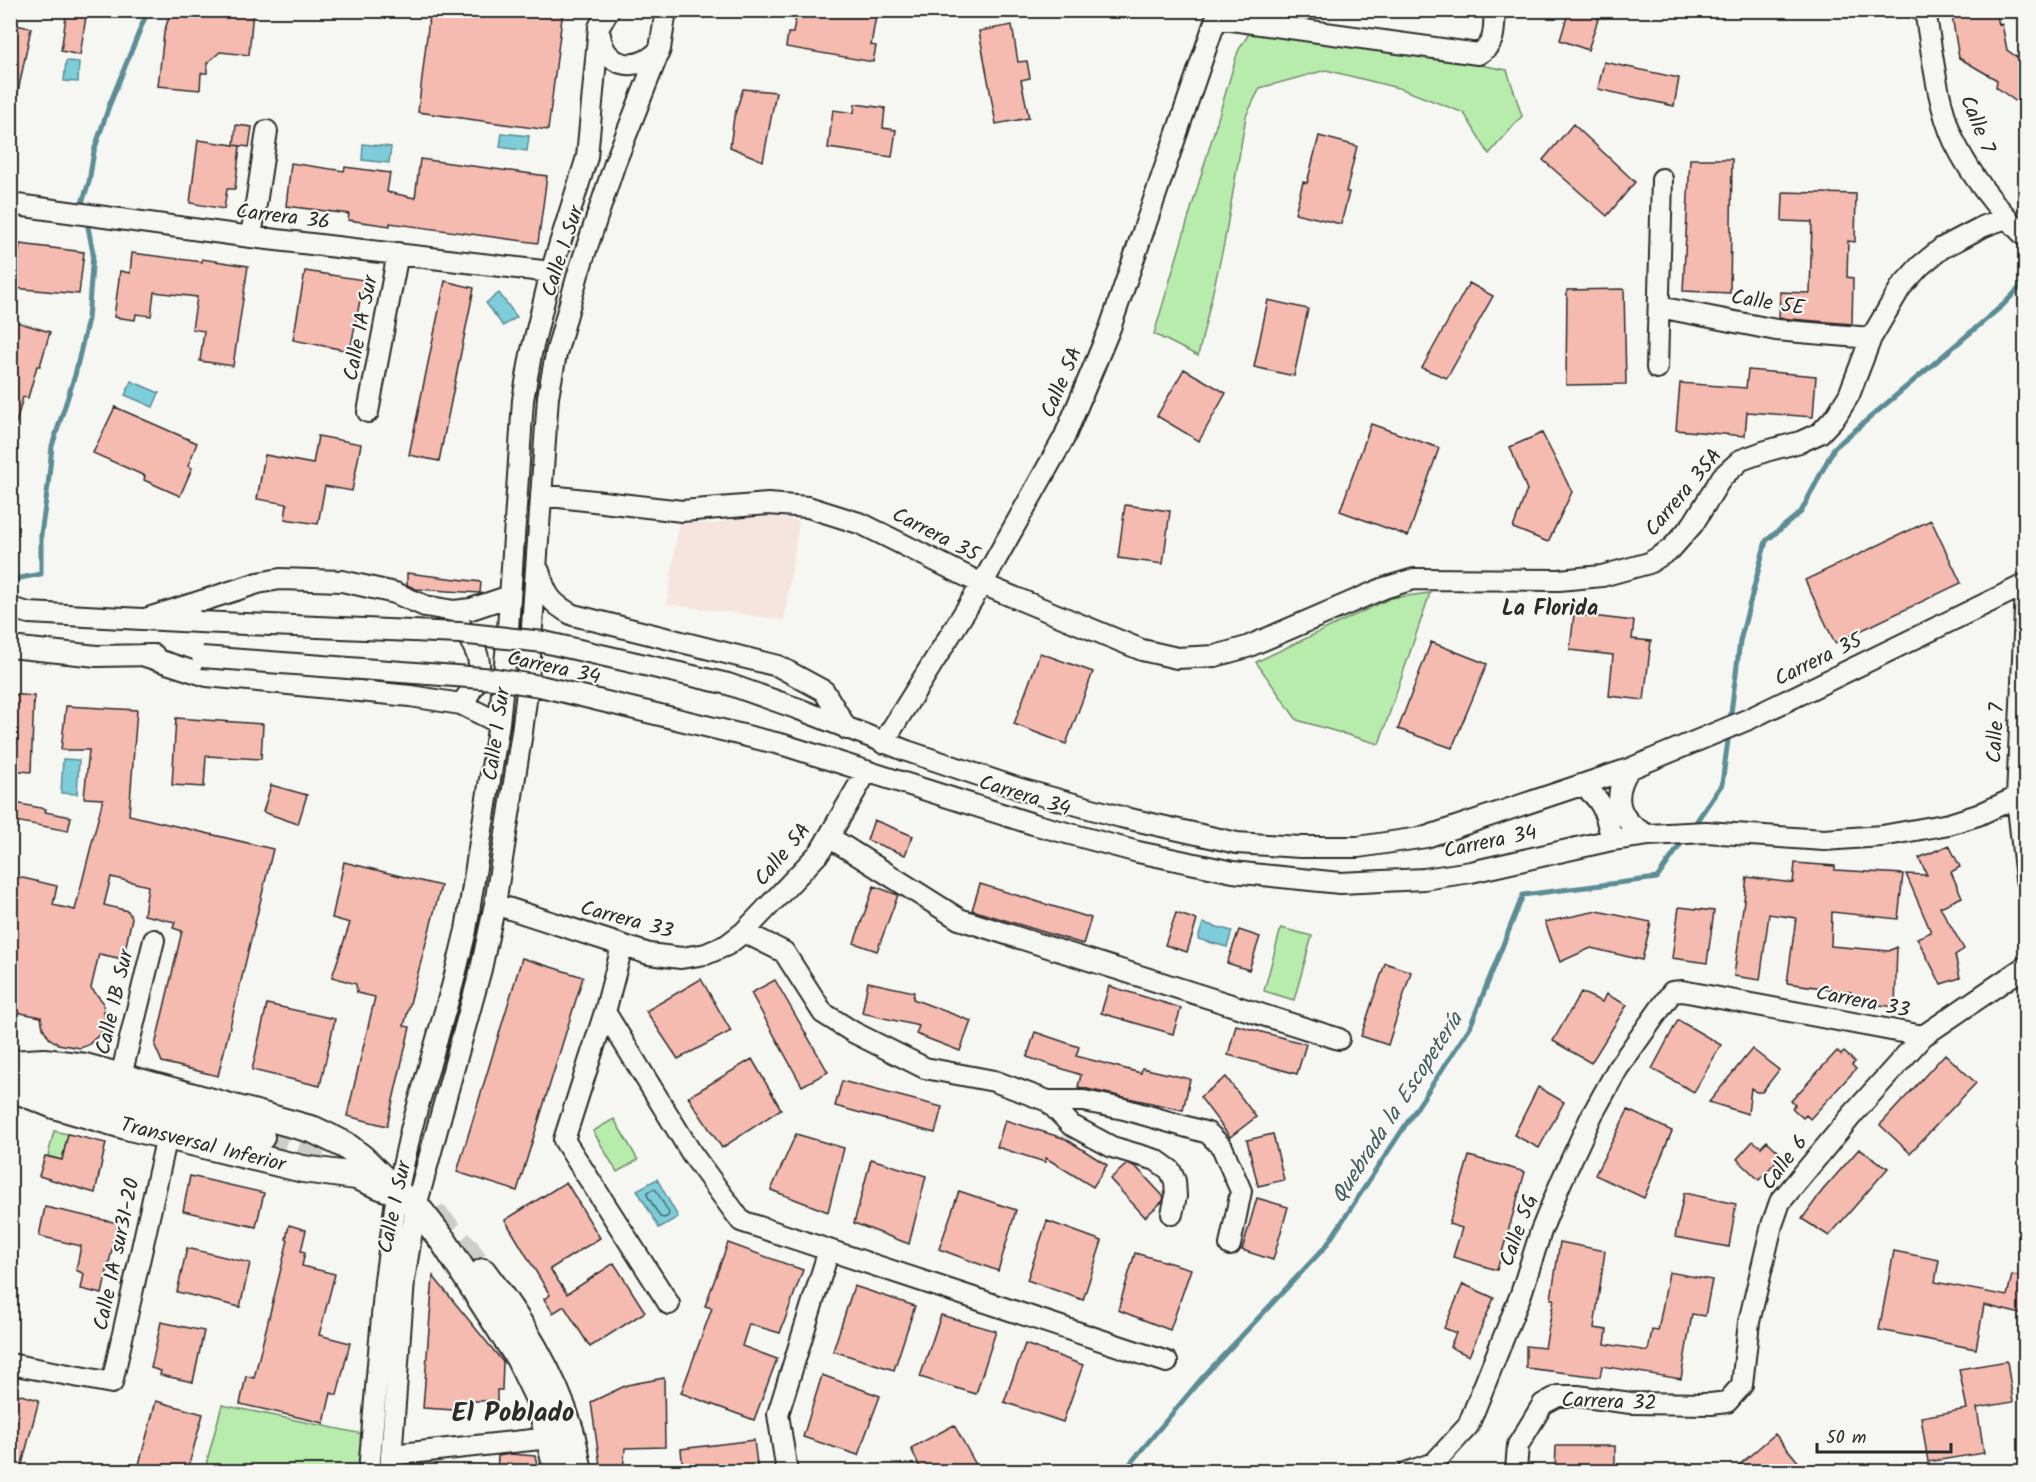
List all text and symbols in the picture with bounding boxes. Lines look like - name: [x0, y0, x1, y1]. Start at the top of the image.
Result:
- street label: Calle 7: [1950, 90, 2004, 160]
- street label: Carrera 36: [234, 195, 332, 240]
- street label: Calle 1 Sur: [533, 201, 594, 301]
- street label: Calle 1A Sur: [335, 272, 388, 384]
- street label: Calle 5E: [1729, 281, 1808, 326]
- street label: Calle 5A: [1033, 342, 1092, 423]
- street label: Carrera 35A: [1637, 441, 1731, 545]
- street label: Carrera 35: [886, 499, 986, 572]
- district label: La Florida: [1502, 592, 1598, 627]
- street label: Carrera 35: [1769, 624, 1870, 696]
- street label: Carrera 34: [504, 642, 603, 694]
- street label: Calle 1 Sur: [475, 684, 520, 783]
- street label: Calle 7: [1978, 701, 2015, 764]
- street label: Carrera 34: [975, 767, 1075, 826]
- street label: Calle 5A: [747, 816, 820, 894]
- street label: Carrera 34: [1441, 816, 1540, 868]
- street label: Carrera 33: [576, 892, 677, 949]
- street label: Calle 1B Sur: [87, 945, 144, 1058]
- street label: Carrera 33: [1813, 977, 1912, 1028]
- water label: Quebrada la Escopetería: [1323, 1004, 1474, 1211]
- street label: Transversal Inferior: [117, 1109, 290, 1182]
- street label: Calle 6: [1753, 1128, 1817, 1198]
- street label: Calle 1 Sur: [370, 1157, 422, 1257]
- street label: Calle 1A sur31-20: [85, 1175, 150, 1334]
- street label: Calle 5G: [1491, 1190, 1548, 1271]
- street label: Carrera 32: [1561, 1384, 1657, 1421]
- district label: El Poblado: [452, 1392, 574, 1435]
- scale bar: [1817, 1416, 1950, 1454]
- text: 50 m: [1826, 1424, 1866, 1453]

